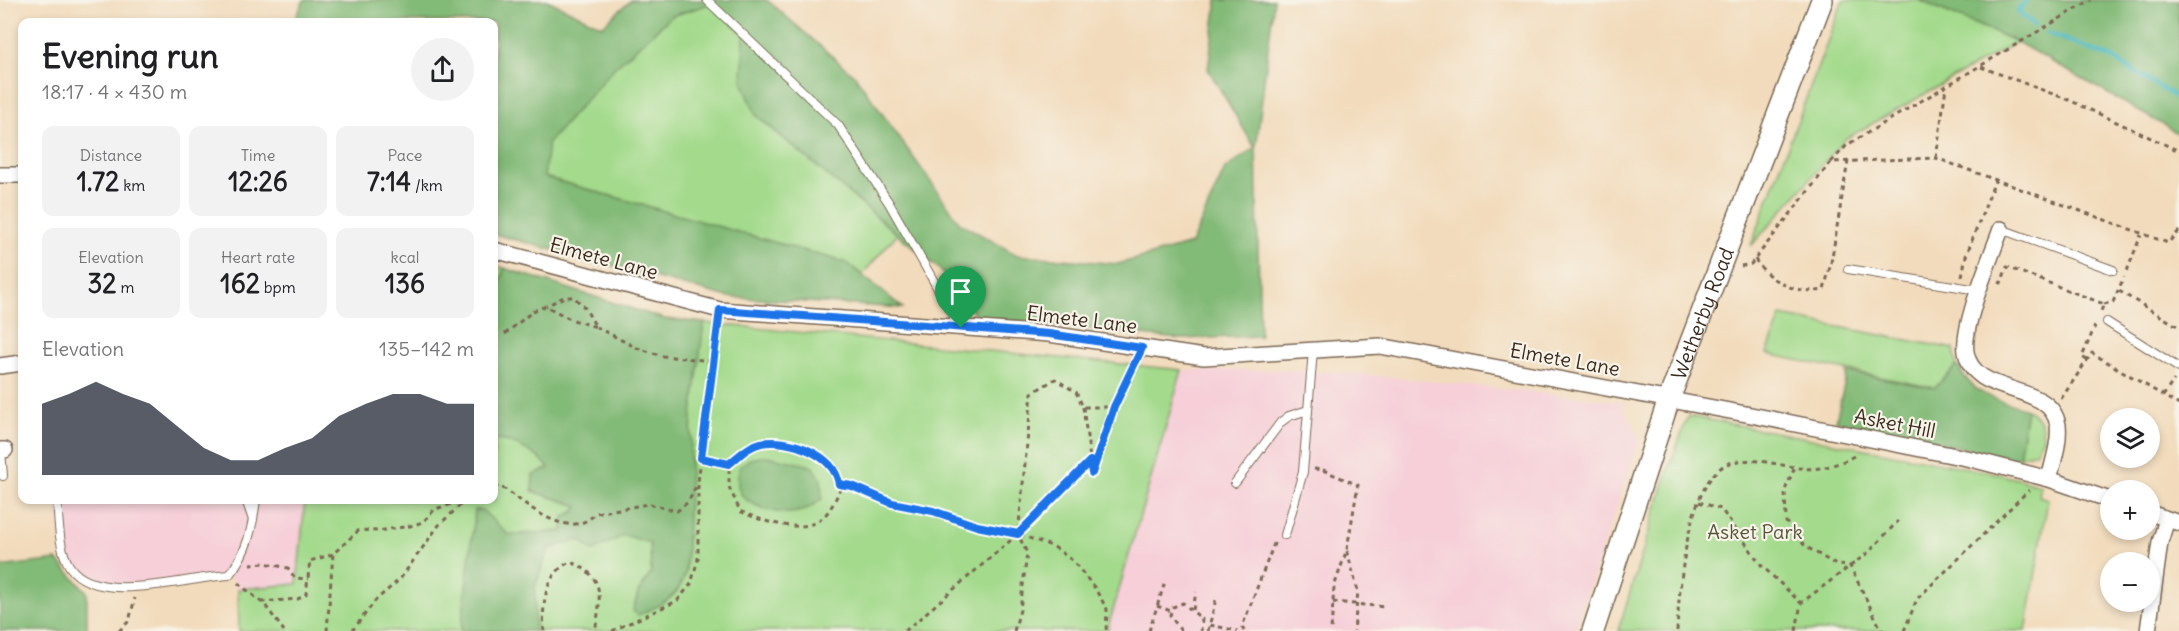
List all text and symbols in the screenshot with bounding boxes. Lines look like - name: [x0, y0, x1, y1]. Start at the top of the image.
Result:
- text: Evening run: [42, 35, 218, 77]
- button: share: [411, 38, 474, 101]
- text: 18:17 · 4 × 430 m: [42, 79, 187, 104]
- text: Distance: [80, 145, 142, 165]
- text: Time: [241, 145, 275, 165]
- text: Pace: [388, 145, 422, 165]
- text: 1.72: [77, 165, 119, 198]
- text: 12:26: [228, 165, 288, 198]
- text: 7:14: [367, 165, 411, 198]
- text: km: [119, 175, 145, 195]
- text: /km: [411, 175, 443, 195]
- street label: Elmete Lane: [547, 232, 661, 284]
- street label: Wetherby Road: [1665, 243, 1739, 383]
- text: Elevation: [78, 247, 144, 267]
- text: Heart rate: [221, 247, 295, 267]
- text: kcal: [391, 247, 419, 267]
- pin: [935, 266, 986, 328]
- text: 32: [88, 267, 117, 300]
- text: 162: [220, 267, 260, 300]
- text: 136: [385, 267, 425, 300]
- icon: arrive: [944, 275, 977, 308]
- text: m: [117, 277, 134, 297]
- text: bpm: [260, 277, 296, 297]
- street label: Elmete Lane: [1025, 300, 1139, 338]
- text: Elevation: [42, 336, 124, 361]
- text: 135–142 m: [379, 336, 474, 361]
- street label: Elmete Lane: [1508, 337, 1622, 381]
- street label: Asket Hill: [1852, 403, 1938, 443]
- map controls: [2100, 408, 2160, 612]
- button: layers: [2100, 408, 2160, 468]
- button: +: [2100, 480, 2160, 540]
- park label: Asket Park: [1707, 519, 1803, 544]
- button: −: [2100, 552, 2160, 612]

